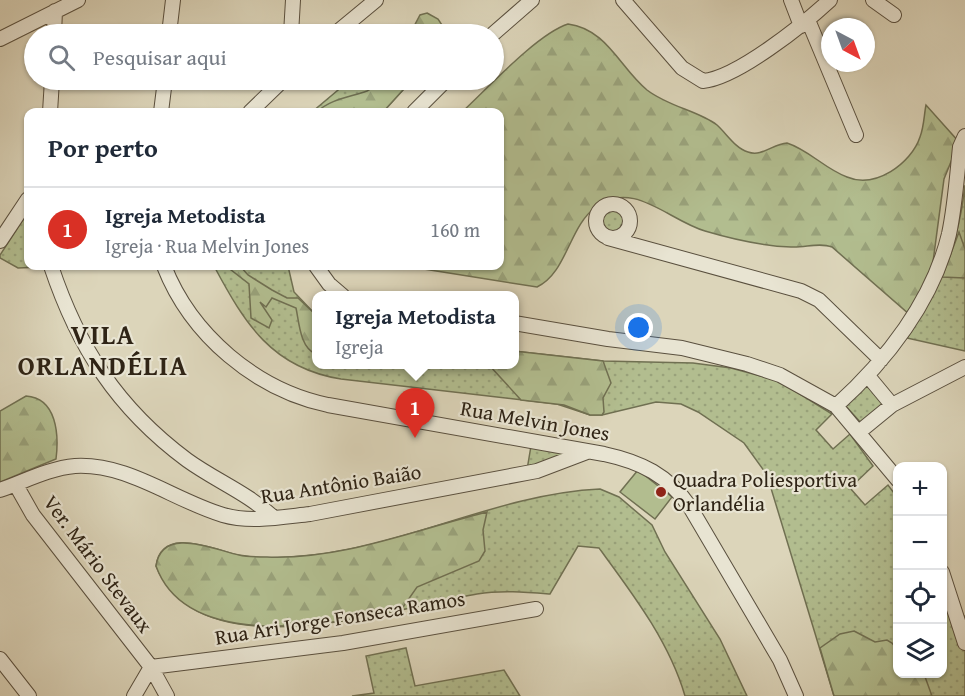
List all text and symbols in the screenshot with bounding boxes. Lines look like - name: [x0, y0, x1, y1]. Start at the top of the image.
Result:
- north arrow: [821, 18, 875, 72]
- search box: [24, 24, 504, 90]
- icon: search: [45, 41, 78, 74]
- text: Pesquisar aqui: [93, 41, 227, 73]
- text: Por perto: [48, 128, 158, 167]
- text: Igreja Metodista: [105, 199, 266, 231]
- text: 1: [62, 215, 73, 244]
- text: 160 m: [430, 215, 480, 244]
- text: Igreja · Rua Melvin Jones: [105, 231, 309, 260]
- popup: [312, 291, 519, 369]
- text: Igreja Metodista: [335, 300, 496, 332]
- your location: [624, 313, 653, 342]
- district label: VILA ORLANDÉLIA: [18, 314, 188, 385]
- text: Igreja: [335, 332, 384, 361]
- pin: 1: [396, 388, 434, 438]
- street label: Rua Melvin Jones: [458, 392, 612, 449]
- street label: Rua Antônio Baião: [258, 456, 423, 511]
- map controls: [893, 462, 947, 678]
- button: +: [893, 462, 947, 516]
- place label: Quadra Poliesportiva Orlandélia: [673, 464, 857, 519]
- marker: Quadra Poliesportiva Orlandélia: [654, 485, 668, 499]
- street label: Ver. Mário Stevaux: [36, 488, 161, 639]
- button: −: [893, 516, 947, 570]
- button: locate: [893, 570, 947, 624]
- street label: Rua Ari Jorge Fonseca Ramos: [213, 582, 467, 653]
- button: layers: [893, 624, 947, 678]

